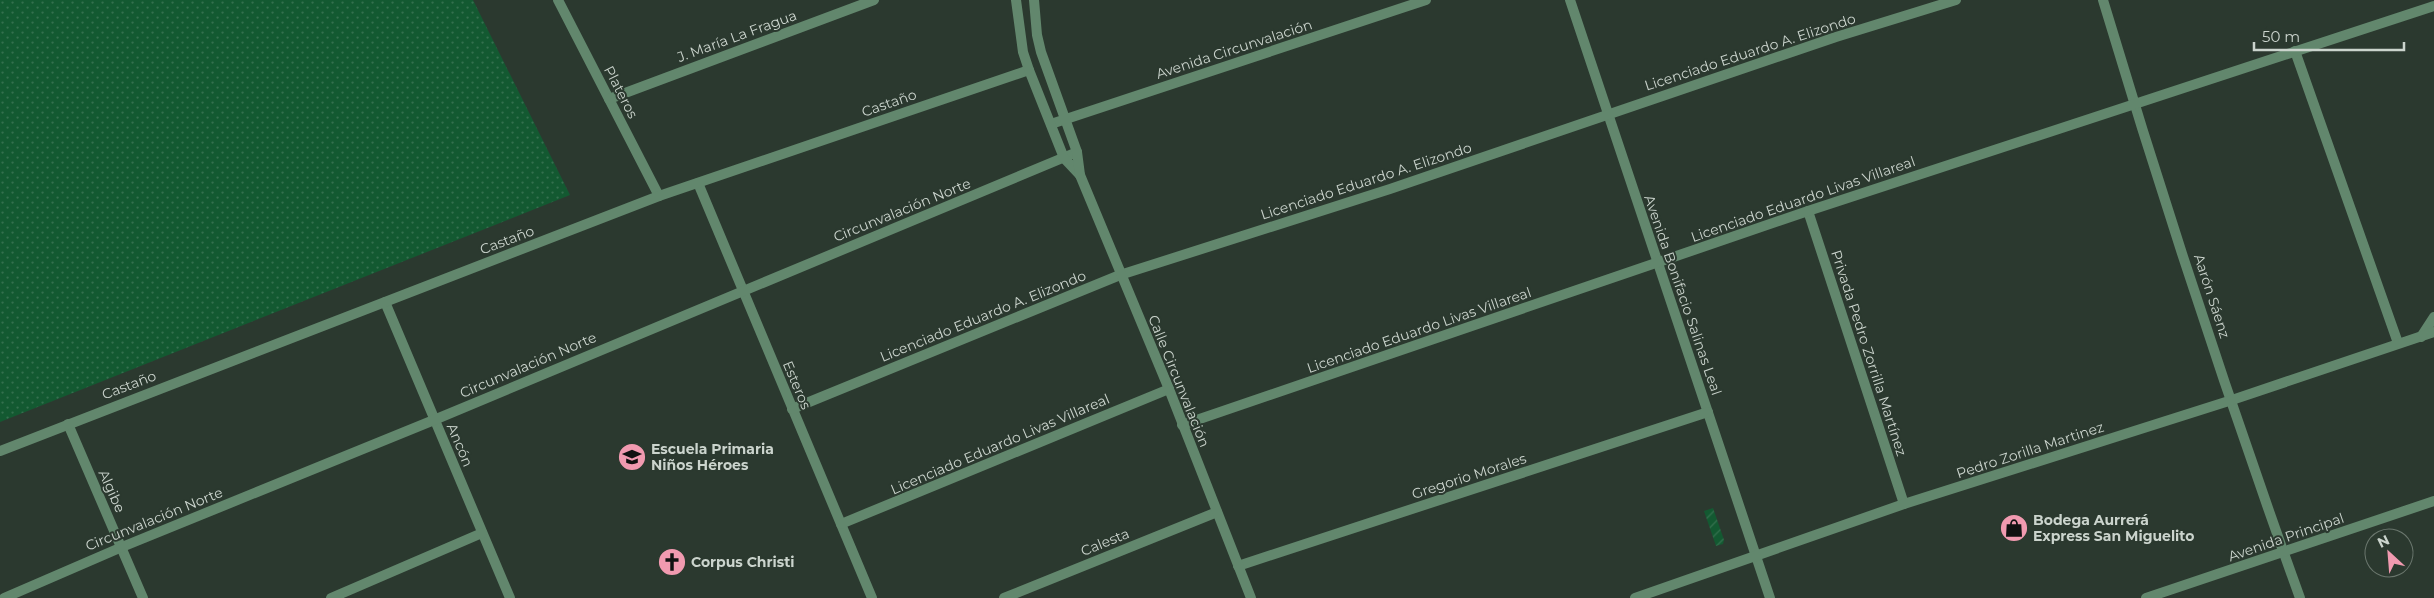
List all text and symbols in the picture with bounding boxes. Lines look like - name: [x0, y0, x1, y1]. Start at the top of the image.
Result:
- street label: J. María La Fragua: [674, 6, 799, 66]
- street label: Licenciado Eduardo A. Elizondo: [1642, 9, 1858, 95]
- street label: Avenida Circunvalación: [1154, 15, 1314, 83]
- scale bar: [2254, 20, 2404, 52]
- text: 50 m: [2262, 27, 2300, 46]
- street label: Plateros: [600, 63, 642, 122]
- street label: Castaño: [859, 85, 919, 121]
- street label: Licenciado Eduardo A. Elizondo: [1258, 138, 1474, 224]
- street label: Licenciado Eduardo Livas Villareal: [1688, 152, 1918, 246]
- street label: Circunvalación Norte: [831, 174, 973, 246]
- street label: Avenida Bonifacio Salinas Leal: [1640, 193, 1726, 397]
- street label: Castaño: [477, 221, 537, 259]
- street label: Privada Pedro Zorrilla Martínez: [1827, 248, 1911, 458]
- street label: Aarón Sáenz: [2190, 252, 2234, 340]
- street label: Licenciado Eduardo A. Elizondo: [877, 266, 1089, 366]
- street label: Licenciado Eduardo Livas Villareal: [1304, 283, 1534, 377]
- street label: Calle Circunvalación: [1144, 312, 1214, 450]
- street label: Circunvalación Norte: [457, 328, 599, 402]
- street label: Esteros: [779, 358, 815, 412]
- street label: Castaño: [99, 366, 159, 404]
- street label: Licenciado Eduardo Livas Villareal: [888, 390, 1112, 498]
- street label: Pedro Zorilla Martinez: [1954, 418, 2106, 482]
- street label: Ancón: [443, 421, 477, 469]
- place label: Escuela Primaria Niños Héroes: [651, 440, 774, 474]
- school or university icon: Escuela Primaria Niños Héroes: [617, 442, 647, 472]
- street label: Gregorio Morales: [1409, 449, 1529, 503]
- street label: Algibe: [95, 467, 129, 515]
- street label: Circunvalación Norte: [83, 483, 225, 555]
- street label: Avenida Principal: [2226, 509, 2346, 565]
- place label: Bodega Aurrerá Express San Miguelito: [2033, 511, 2194, 545]
- shop icon: Bodega Aurrerá Express San Miguelito: [1999, 513, 2029, 543]
- street label: Calesta: [1078, 524, 1132, 560]
- north arrow: [2364, 528, 2414, 578]
- text: N: [2374, 531, 2392, 552]
- church icon: Corpus Christi: [657, 547, 687, 577]
- place label: Corpus Christi: [691, 553, 794, 571]

